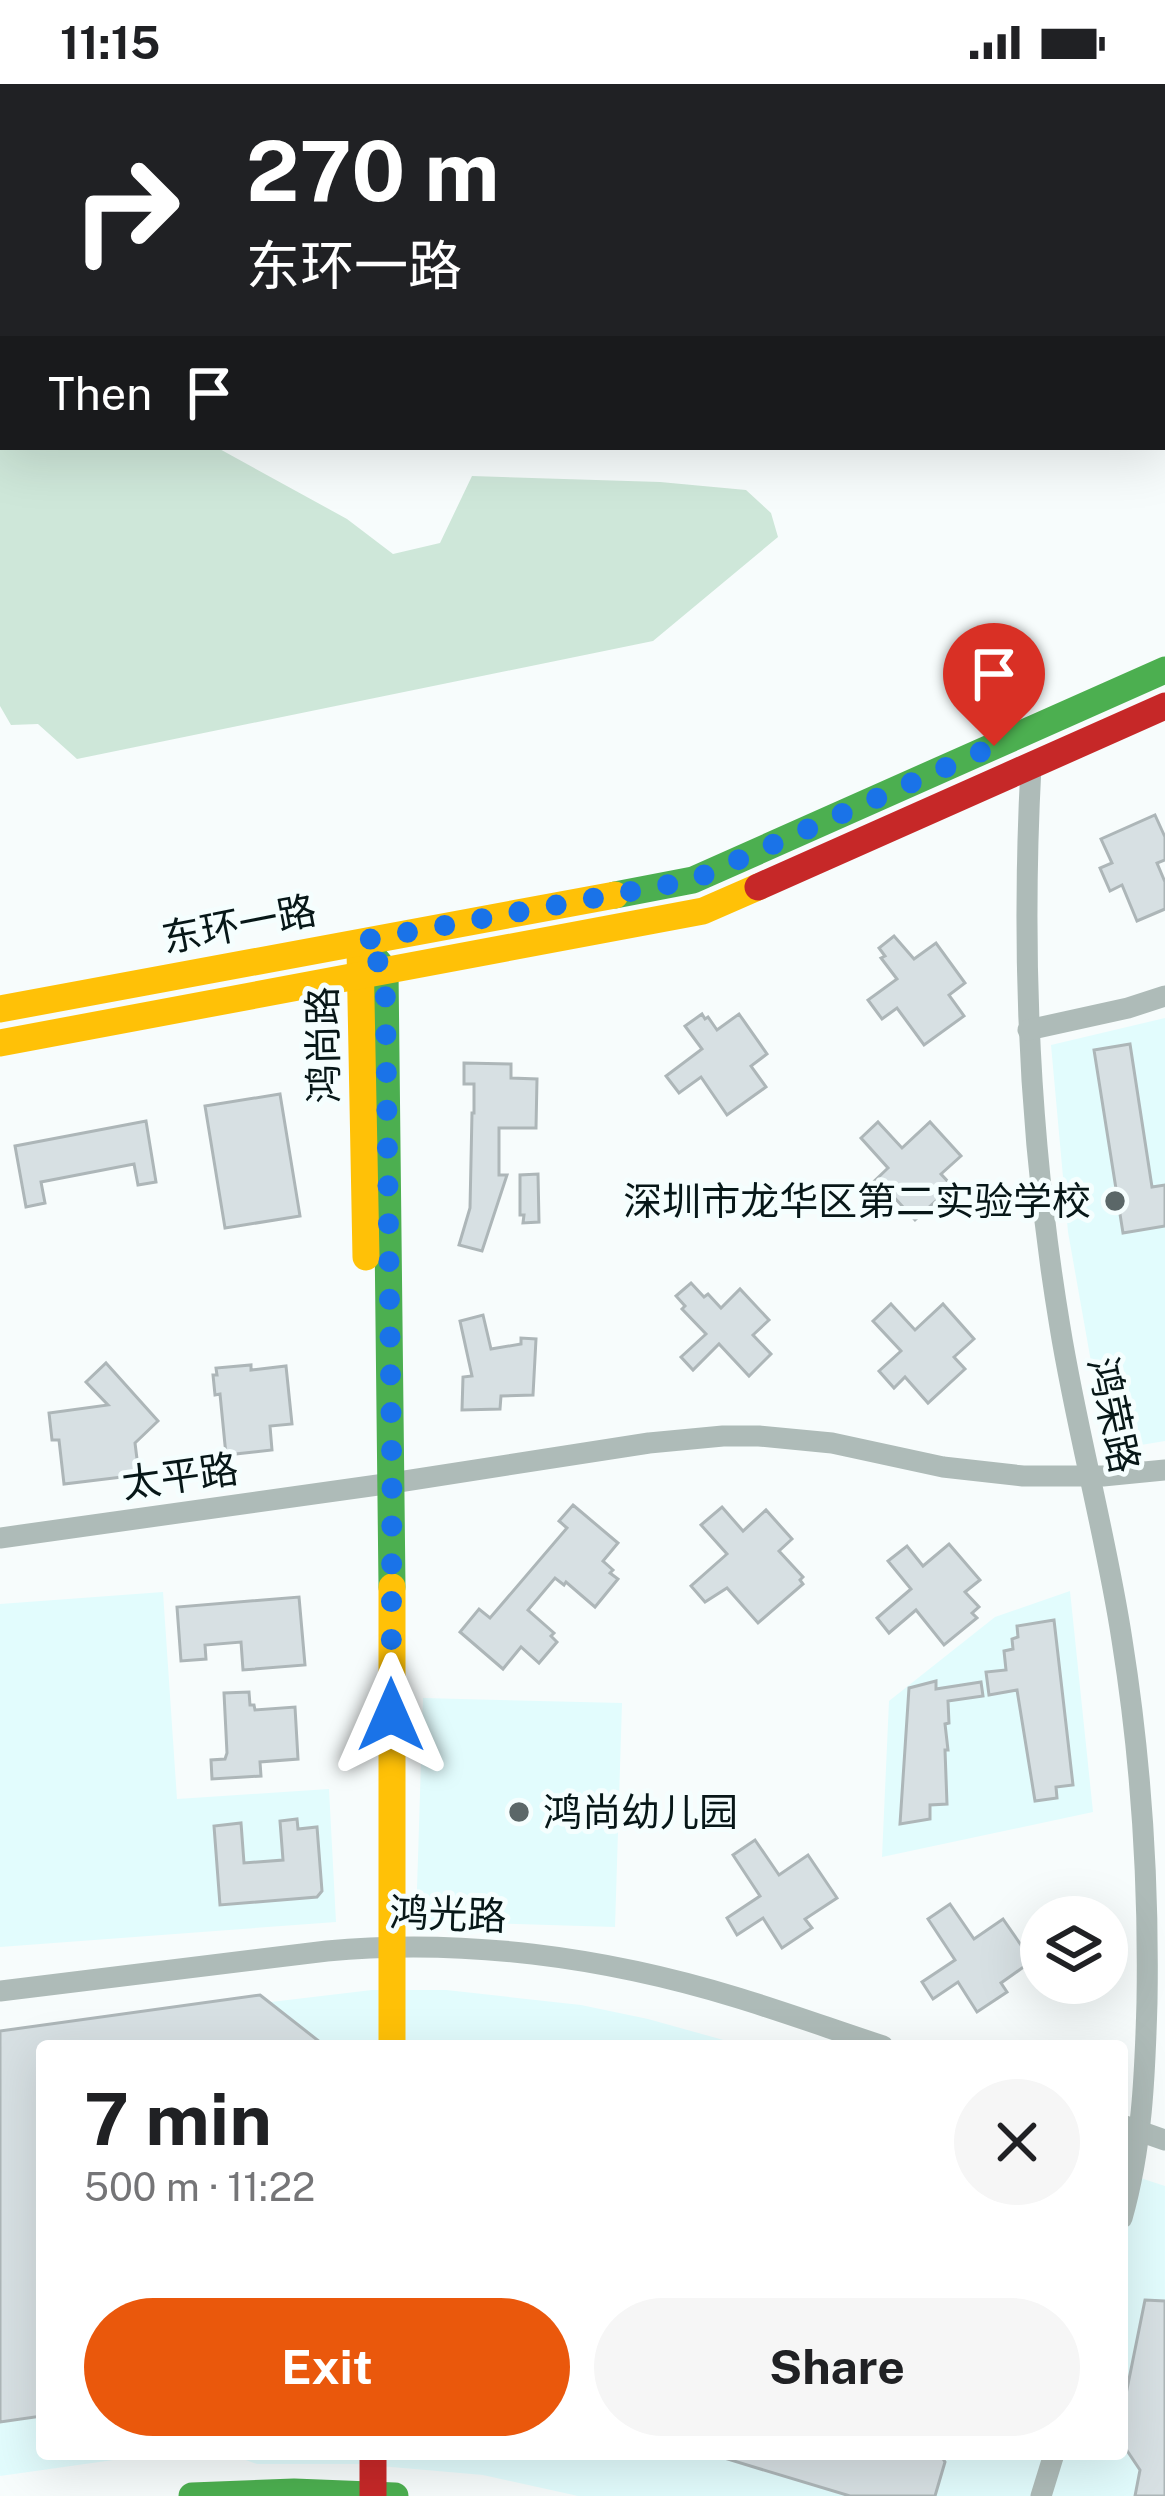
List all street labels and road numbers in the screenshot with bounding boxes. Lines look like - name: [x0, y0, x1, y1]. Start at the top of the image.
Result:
- street label: 东环一路: [158, 887, 320, 961]
- street label: 鸿尚路: [299, 986, 347, 1104]
- street label: 鸿荣路: [1079, 1353, 1149, 1477]
- street label: 太平路: [119, 1445, 241, 1507]
- street label: 鸿光路: [389, 1889, 507, 1939]

